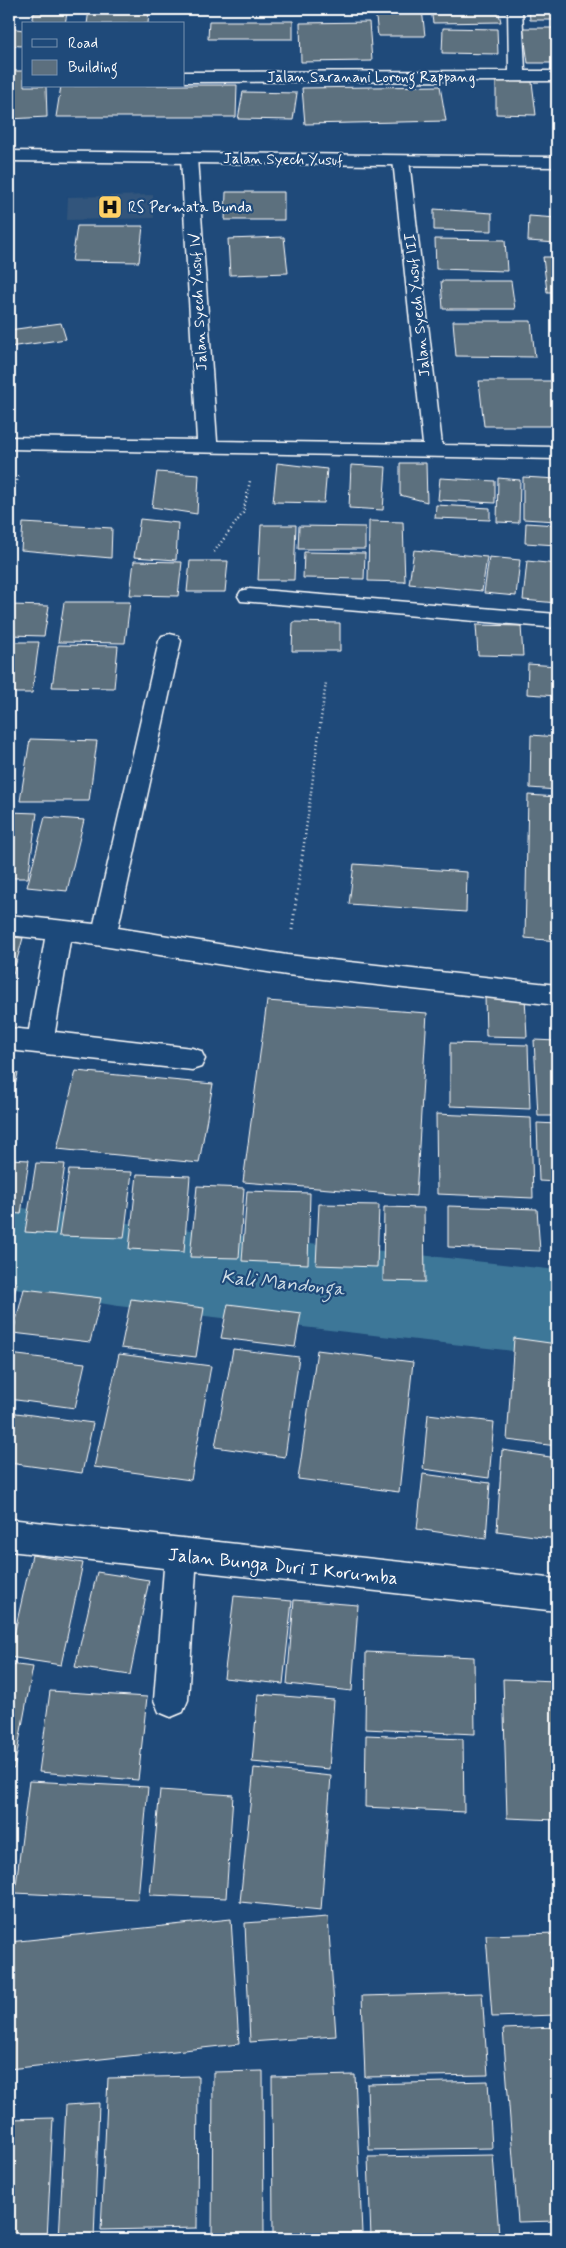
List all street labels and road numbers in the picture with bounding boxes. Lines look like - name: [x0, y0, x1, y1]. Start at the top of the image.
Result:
- street label: Jalan Saranani Lorong Rappang: [267, 68, 475, 89]
- street label: Jalan Syech Yusuf: [223, 149, 343, 171]
- street label: Jalan Syech Yusuf IV: [185, 232, 213, 371]
- street label: Jalan Syech Yusuf III: [400, 232, 436, 378]
- street label: Jalan Bunga Duri I Korumba: [167, 1543, 399, 1592]

